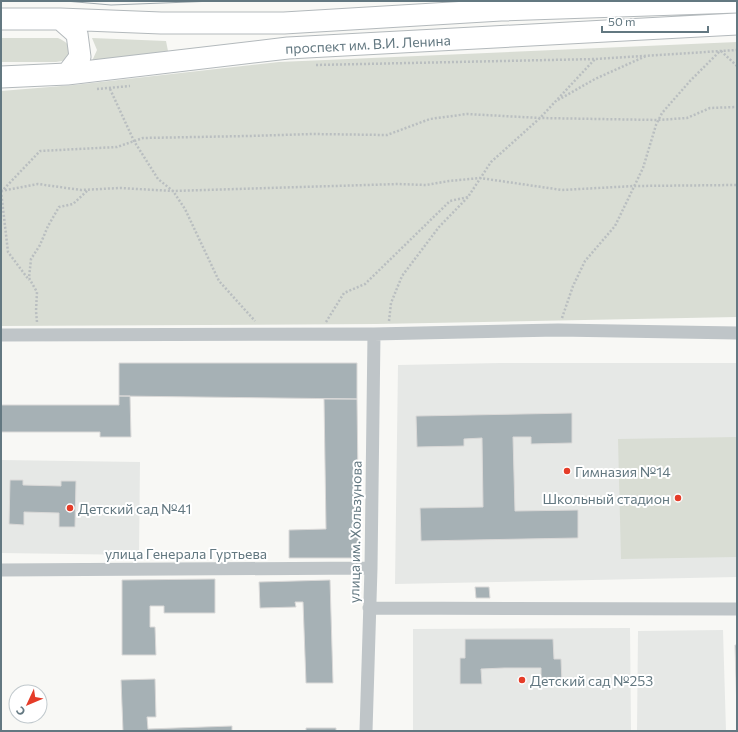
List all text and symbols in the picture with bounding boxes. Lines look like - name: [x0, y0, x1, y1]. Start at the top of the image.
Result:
- scale bar: [602, 8, 708, 34]
- text: 50 m: [608, 14, 636, 28]
- street label: проспект им. В.И. Ленина: [285, 31, 451, 57]
- street label: улица им. Хользунова: [345, 461, 365, 603]
- place label: Гимназия №14: [575, 463, 671, 480]
- marker: Гимназия №14: [562, 466, 572, 476]
- place label: Школьный стадион: [542, 490, 670, 507]
- marker: Школьный стадион: [673, 493, 683, 503]
- place label: Детский сад №41: [78, 500, 191, 517]
- marker: Детский сад №41: [65, 503, 75, 513]
- street label: улица Генерала Гуртьева: [105, 545, 267, 562]
- place label: Детский сад №253: [530, 672, 653, 689]
- marker: Детский сад №253: [517, 675, 527, 685]
- north arrow: [8, 684, 48, 724]
- text: С: [13, 704, 28, 719]

